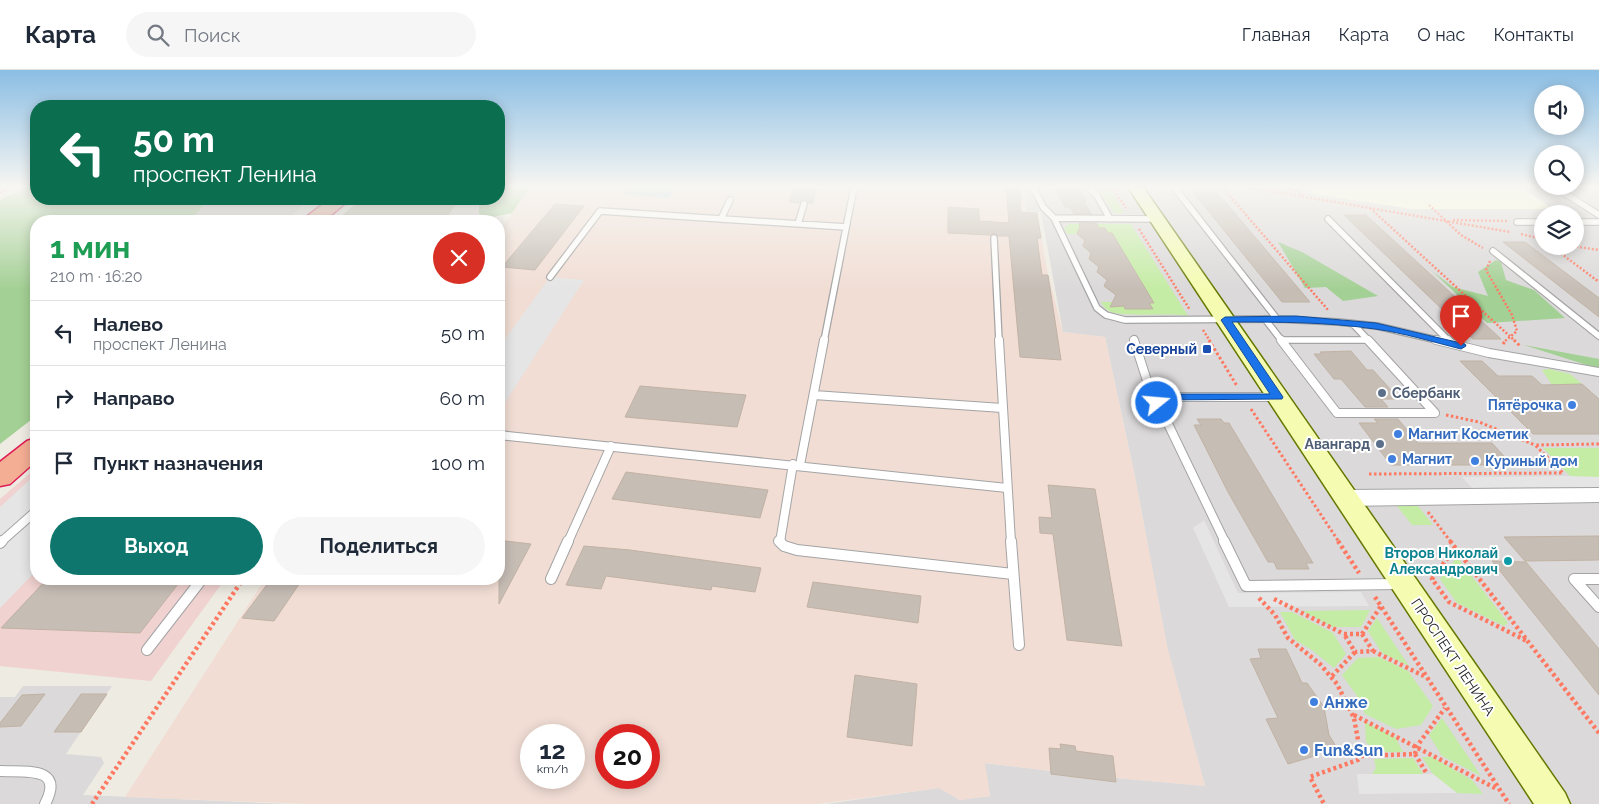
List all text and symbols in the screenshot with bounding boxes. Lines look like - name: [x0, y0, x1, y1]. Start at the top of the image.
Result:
- search box: [126, 12, 476, 57]
- text: Карта: [25, 20, 96, 49]
- icon: search: [144, 21, 172, 49]
- text: Поиск: [184, 24, 241, 46]
- text: Главная: [1242, 24, 1310, 45]
- text: Карта: [1338, 24, 1389, 45]
- text: О нас: [1417, 24, 1465, 45]
- text: Контакты: [1493, 24, 1574, 45]
- map controls: [1534, 85, 1584, 255]
- button: sound: [1534, 85, 1584, 135]
- text: 50 m: [133, 119, 215, 160]
- icon: left: [50, 120, 115, 185]
- button: search: [1534, 145, 1584, 195]
- text: проспект Ленина: [133, 161, 317, 187]
- button: layers: [1534, 205, 1584, 255]
- text: 1 мин: [50, 230, 130, 265]
- button: close: [433, 232, 485, 284]
- text: 210 m · 16:20: [50, 267, 143, 286]
- pin: [1440, 295, 1482, 346]
- icon: arrive: [1447, 302, 1475, 330]
- text: Налево: [93, 313, 163, 335]
- icon: left: [50, 319, 78, 347]
- text: 50 m: [441, 322, 485, 344]
- text: проспект Ленина: [93, 335, 227, 354]
- place label: Северный: [1126, 341, 1197, 357]
- marker: Северный: [1201, 343, 1213, 355]
- position arrow: [1130, 376, 1182, 428]
- icon: right: [50, 384, 78, 412]
- place label: Сбербанк: [1392, 385, 1461, 401]
- text: Направо: [93, 387, 174, 409]
- text: 60 m: [440, 387, 485, 409]
- marker: Сбербанк: [1376, 387, 1388, 399]
- place label: Пятёрочка: [1488, 397, 1562, 413]
- marker: Пятёрочка: [1566, 399, 1578, 411]
- place label: Магнит Косметик: [1408, 426, 1529, 442]
- marker: Магнит Косметик: [1392, 428, 1404, 440]
- place label: Авангард: [1304, 436, 1370, 452]
- marker: Авангард: [1374, 438, 1386, 450]
- icon: arrive: [50, 449, 78, 477]
- place label: Магнит: [1402, 451, 1452, 467]
- text: Пункт назначения: [93, 452, 263, 474]
- text: 100 m: [431, 452, 485, 474]
- marker: Магнит: [1386, 453, 1398, 465]
- place label: Куриный дом: [1485, 453, 1578, 469]
- marker: Куриный дом: [1469, 455, 1481, 467]
- button: Выход: [50, 517, 263, 575]
- button: Поделиться: [273, 517, 485, 575]
- place label: Второв Николай Александрович: [1384, 545, 1498, 577]
- marker: Второв Николай Александрович: [1502, 555, 1514, 567]
- street label: ПРОСПЕКТ ЛЕНИНА: [1408, 596, 1498, 719]
- place label: Анже: [1324, 693, 1368, 712]
- marker: Анже: [1308, 696, 1320, 708]
- speed limit sign: 20: [595, 724, 660, 789]
- text: 12: [539, 735, 566, 765]
- place label: Fun&Sun: [1314, 741, 1383, 760]
- marker: Fun&Sun: [1298, 744, 1310, 756]
- text: km/h: [537, 762, 568, 776]

